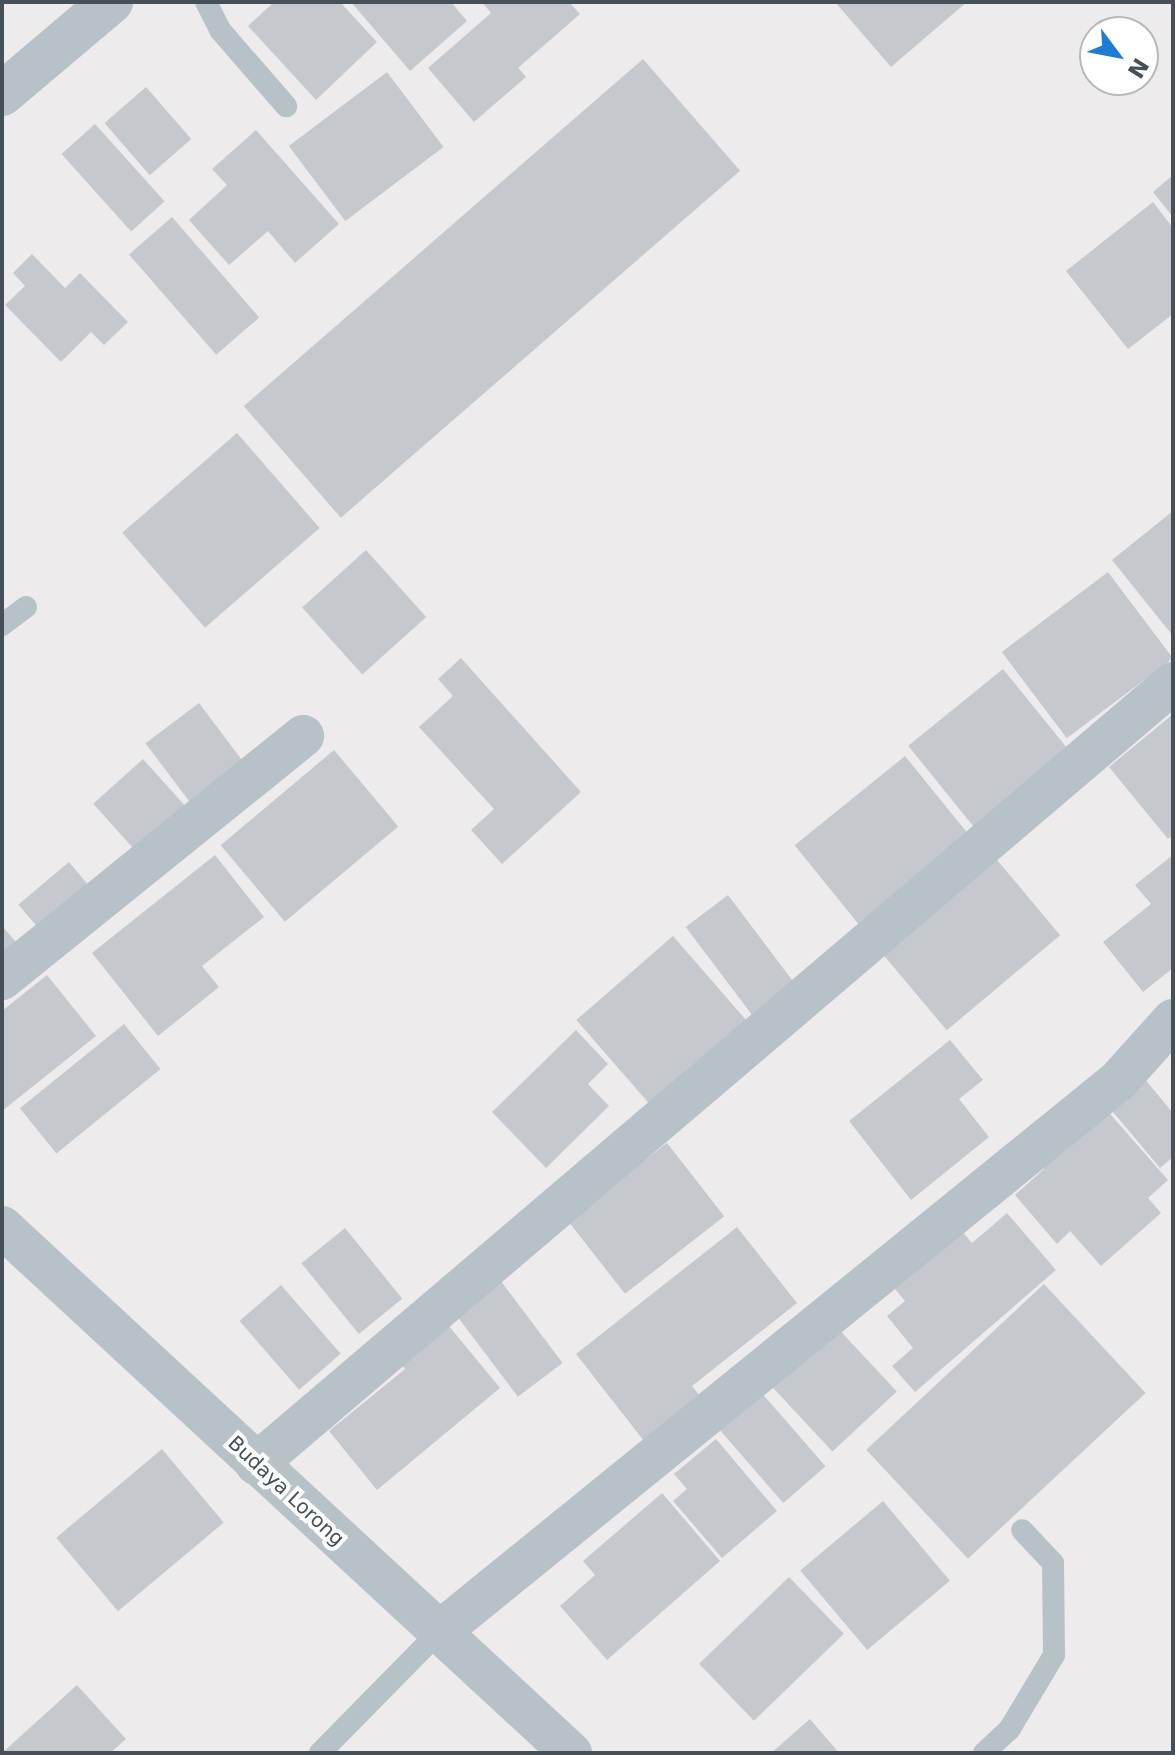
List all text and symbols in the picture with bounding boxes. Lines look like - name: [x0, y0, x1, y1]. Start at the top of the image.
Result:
- north arrow: [1079, 16, 1159, 96]
- text: N: [1123, 53, 1154, 82]
- street label: Budaya Lorong: [223, 1431, 349, 1551]

